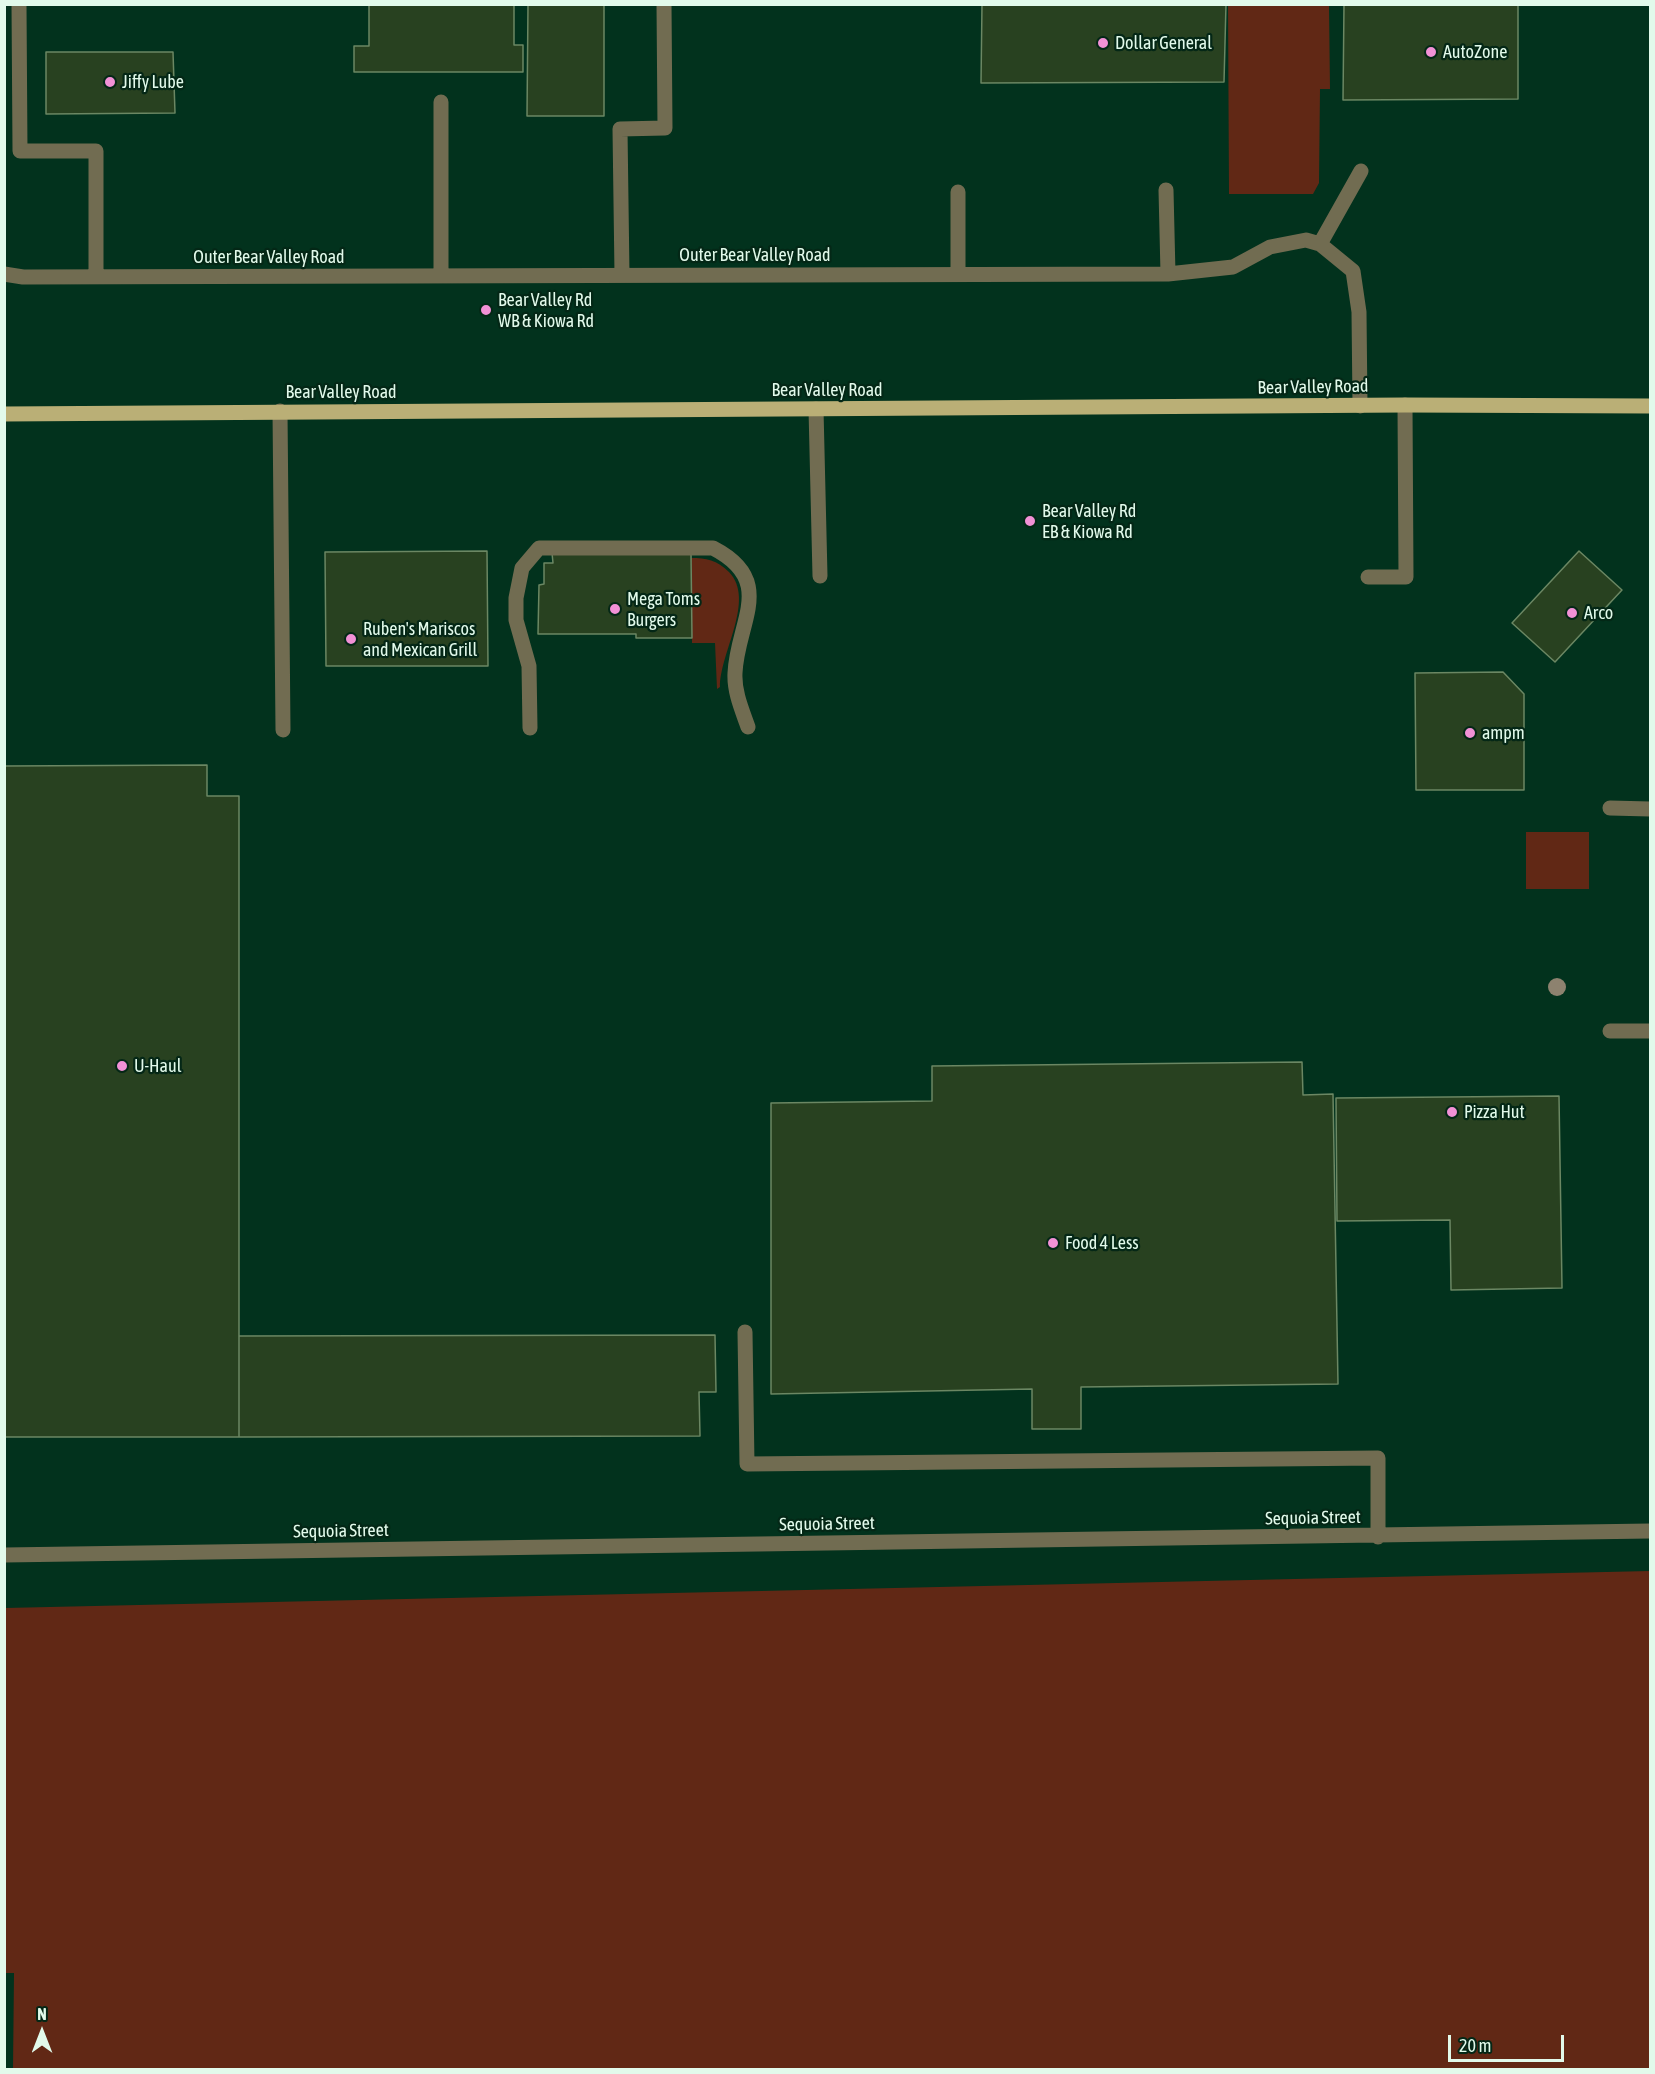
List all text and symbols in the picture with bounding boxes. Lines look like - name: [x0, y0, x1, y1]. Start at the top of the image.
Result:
- place label: Dollar General: [1115, 32, 1212, 54]
- marker: Dollar General: [1096, 36, 1110, 50]
- place label: AutoZone: [1443, 41, 1507, 63]
- marker: AutoZone: [1424, 45, 1438, 59]
- place label: Jiffy Lube: [122, 71, 184, 93]
- marker: Jiffy Lube: [103, 75, 117, 89]
- street label: Outer Bear Valley Road: [679, 244, 831, 266]
- street label: Outer Bear Valley Road: [193, 246, 345, 268]
- place label: Bear Valley Rd WB & Kiowa Rd: [498, 289, 594, 332]
- marker: Bear Valley Rd WB & Kiowa Rd: [479, 303, 493, 317]
- street label: Bear Valley Road: [1257, 375, 1369, 399]
- street label: Bear Valley Road: [771, 379, 883, 401]
- street label: Bear Valley Road: [285, 381, 397, 403]
- place label: Bear Valley Rd EB & Kiowa Rd: [1042, 500, 1136, 542]
- marker: Bear Valley Rd EB & Kiowa Rd: [1023, 514, 1037, 528]
- place label: Mega Toms Burgers: [627, 588, 700, 630]
- marker: Mega Toms Burgers: [608, 602, 622, 616]
- place label: Arco: [1584, 602, 1613, 624]
- marker: Arco: [1565, 606, 1579, 620]
- place label: Ruben's Mariscos and Mexican Grill: [363, 618, 477, 660]
- marker: Ruben's Mariscos and Mexican Grill: [344, 632, 358, 646]
- place label: ampm: [1482, 722, 1525, 744]
- marker: ampm: [1463, 726, 1477, 740]
- place label: U-Haul: [134, 1055, 181, 1077]
- marker: U-Haul: [115, 1059, 129, 1073]
- place label: Pizza Hut: [1464, 1101, 1525, 1123]
- marker: Pizza Hut: [1445, 1105, 1459, 1119]
- place label: Food 4 Less: [1065, 1232, 1139, 1254]
- marker: Food 4 Less: [1046, 1236, 1060, 1250]
- street label: Sequoia Street: [1265, 1506, 1361, 1530]
- street label: Sequoia Street: [779, 1512, 875, 1536]
- street label: Sequoia Street: [293, 1519, 389, 1543]
- north arrow: [12, 2002, 72, 2062]
- text: N: [37, 2005, 47, 2023]
- scale bar: [1451, 2023, 1566, 2061]
- text: 20 m: [1459, 2035, 1491, 2056]

